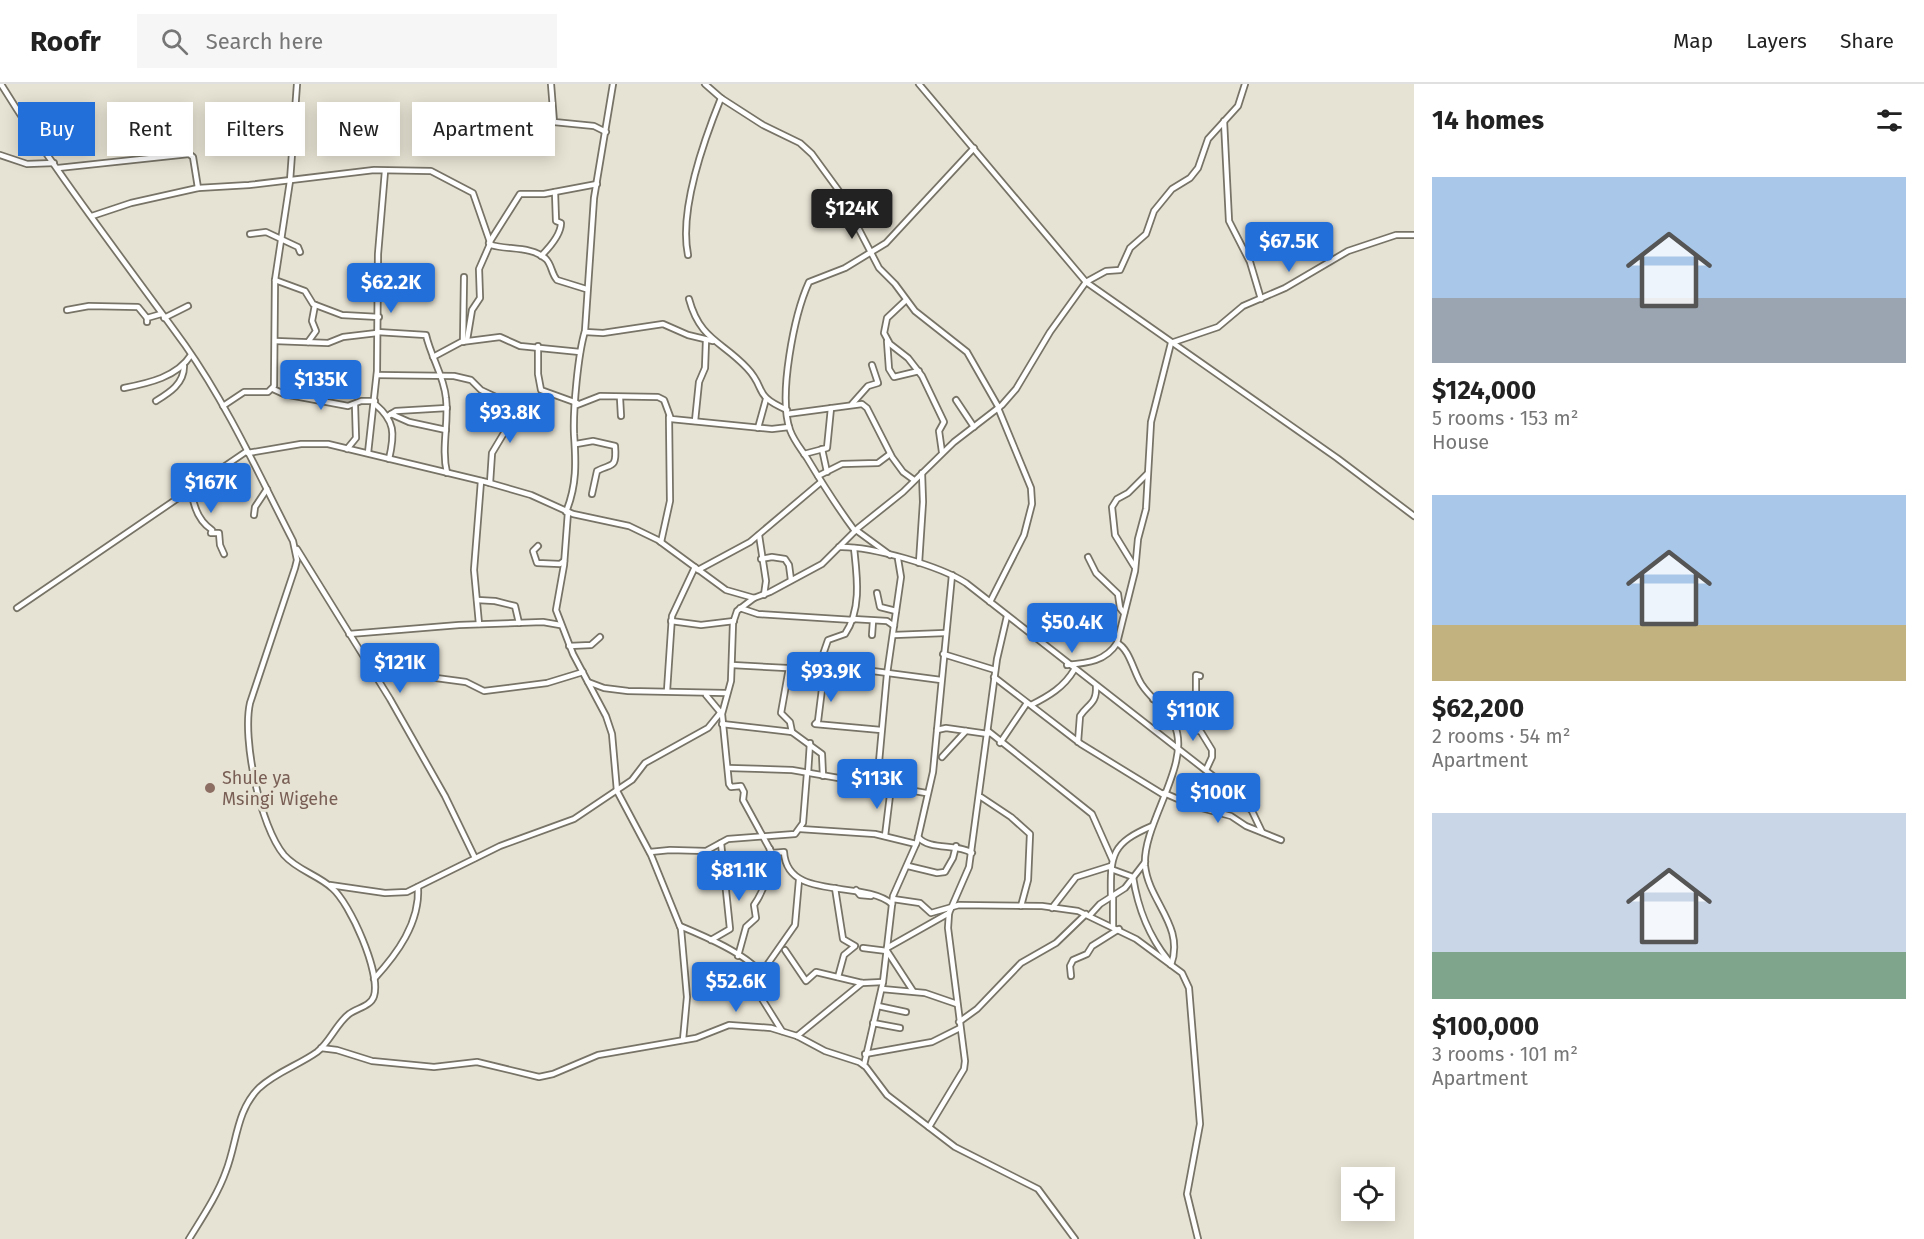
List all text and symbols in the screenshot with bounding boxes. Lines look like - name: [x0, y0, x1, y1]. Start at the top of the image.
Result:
- search box: [137, 14, 557, 68]
- text: Roofr: [30, 25, 101, 58]
- icon: search: [158, 25, 191, 58]
- text: Search here: [206, 28, 323, 55]
- text: Map: [1673, 28, 1713, 54]
- text: Layers: [1746, 28, 1807, 54]
- text: Share: [1840, 28, 1894, 54]
- chip: Buy: [18, 102, 95, 156]
- chip: Rent: [107, 102, 193, 156]
- chip: Filters: [205, 102, 305, 156]
- chip: New: [317, 102, 400, 156]
- chip: Apartment: [412, 102, 555, 156]
- icon: filters: [1873, 104, 1906, 137]
- text: 14 homes: [1432, 105, 1544, 136]
- pin: $124K: [810, 189, 894, 240]
- text: $124K: [825, 196, 879, 220]
- icon: home: [1615, 216, 1723, 324]
- pin: $67.5K: [1240, 222, 1338, 273]
- text: $67.5K: [1259, 229, 1319, 253]
- pin: $62.2K: [342, 263, 440, 314]
- text: $62.2K: [361, 270, 421, 294]
- pin: $135K: [279, 360, 363, 411]
- text: $135K: [294, 367, 348, 391]
- text: $124,000: [1432, 375, 1536, 406]
- pin: $93.8K: [461, 393, 559, 444]
- text: $93.8K: [480, 400, 540, 424]
- text: 5 rooms · 153 m²: [1432, 406, 1579, 430]
- text: House: [1432, 430, 1489, 454]
- pin: $167K: [169, 463, 253, 514]
- text: $167K: [185, 470, 237, 494]
- icon: home: [1615, 534, 1723, 642]
- pin: $50.4K: [1023, 603, 1121, 654]
- text: $50.4K: [1041, 610, 1103, 634]
- pin: $121K: [358, 643, 442, 694]
- text: $121K: [374, 650, 426, 674]
- pin: $93.9K: [782, 652, 880, 703]
- text: $93.9K: [801, 659, 861, 683]
- pin: $110K: [1151, 691, 1235, 742]
- text: $62,200: [1432, 693, 1524, 724]
- text: $110K: [1167, 698, 1219, 722]
- text: 2 rooms · 54 m²: [1432, 724, 1571, 748]
- text: Apartment: [1432, 748, 1528, 772]
- pin: $113K: [835, 759, 919, 810]
- text: $113K: [851, 766, 903, 790]
- place label: Shule ya Msingi Wigehe: [222, 767, 338, 810]
- pin: $100K: [1176, 773, 1260, 824]
- text: $100K: [1190, 780, 1246, 804]
- marker: Shule ya Msingi Wigehe: [203, 781, 217, 795]
- pin: $81.1K: [690, 851, 788, 902]
- icon: home: [1615, 852, 1723, 960]
- text: $81.1K: [711, 858, 767, 882]
- pin: $52.6K: [687, 962, 785, 1013]
- text: $52.6K: [706, 969, 766, 993]
- text: $100,000: [1432, 1011, 1539, 1042]
- text: 3 rooms · 101 m²: [1432, 1042, 1578, 1066]
- text: Apartment: [1432, 1066, 1528, 1090]
- map controls: [1341, 1167, 1395, 1221]
- button: locate: [1341, 1167, 1395, 1221]

